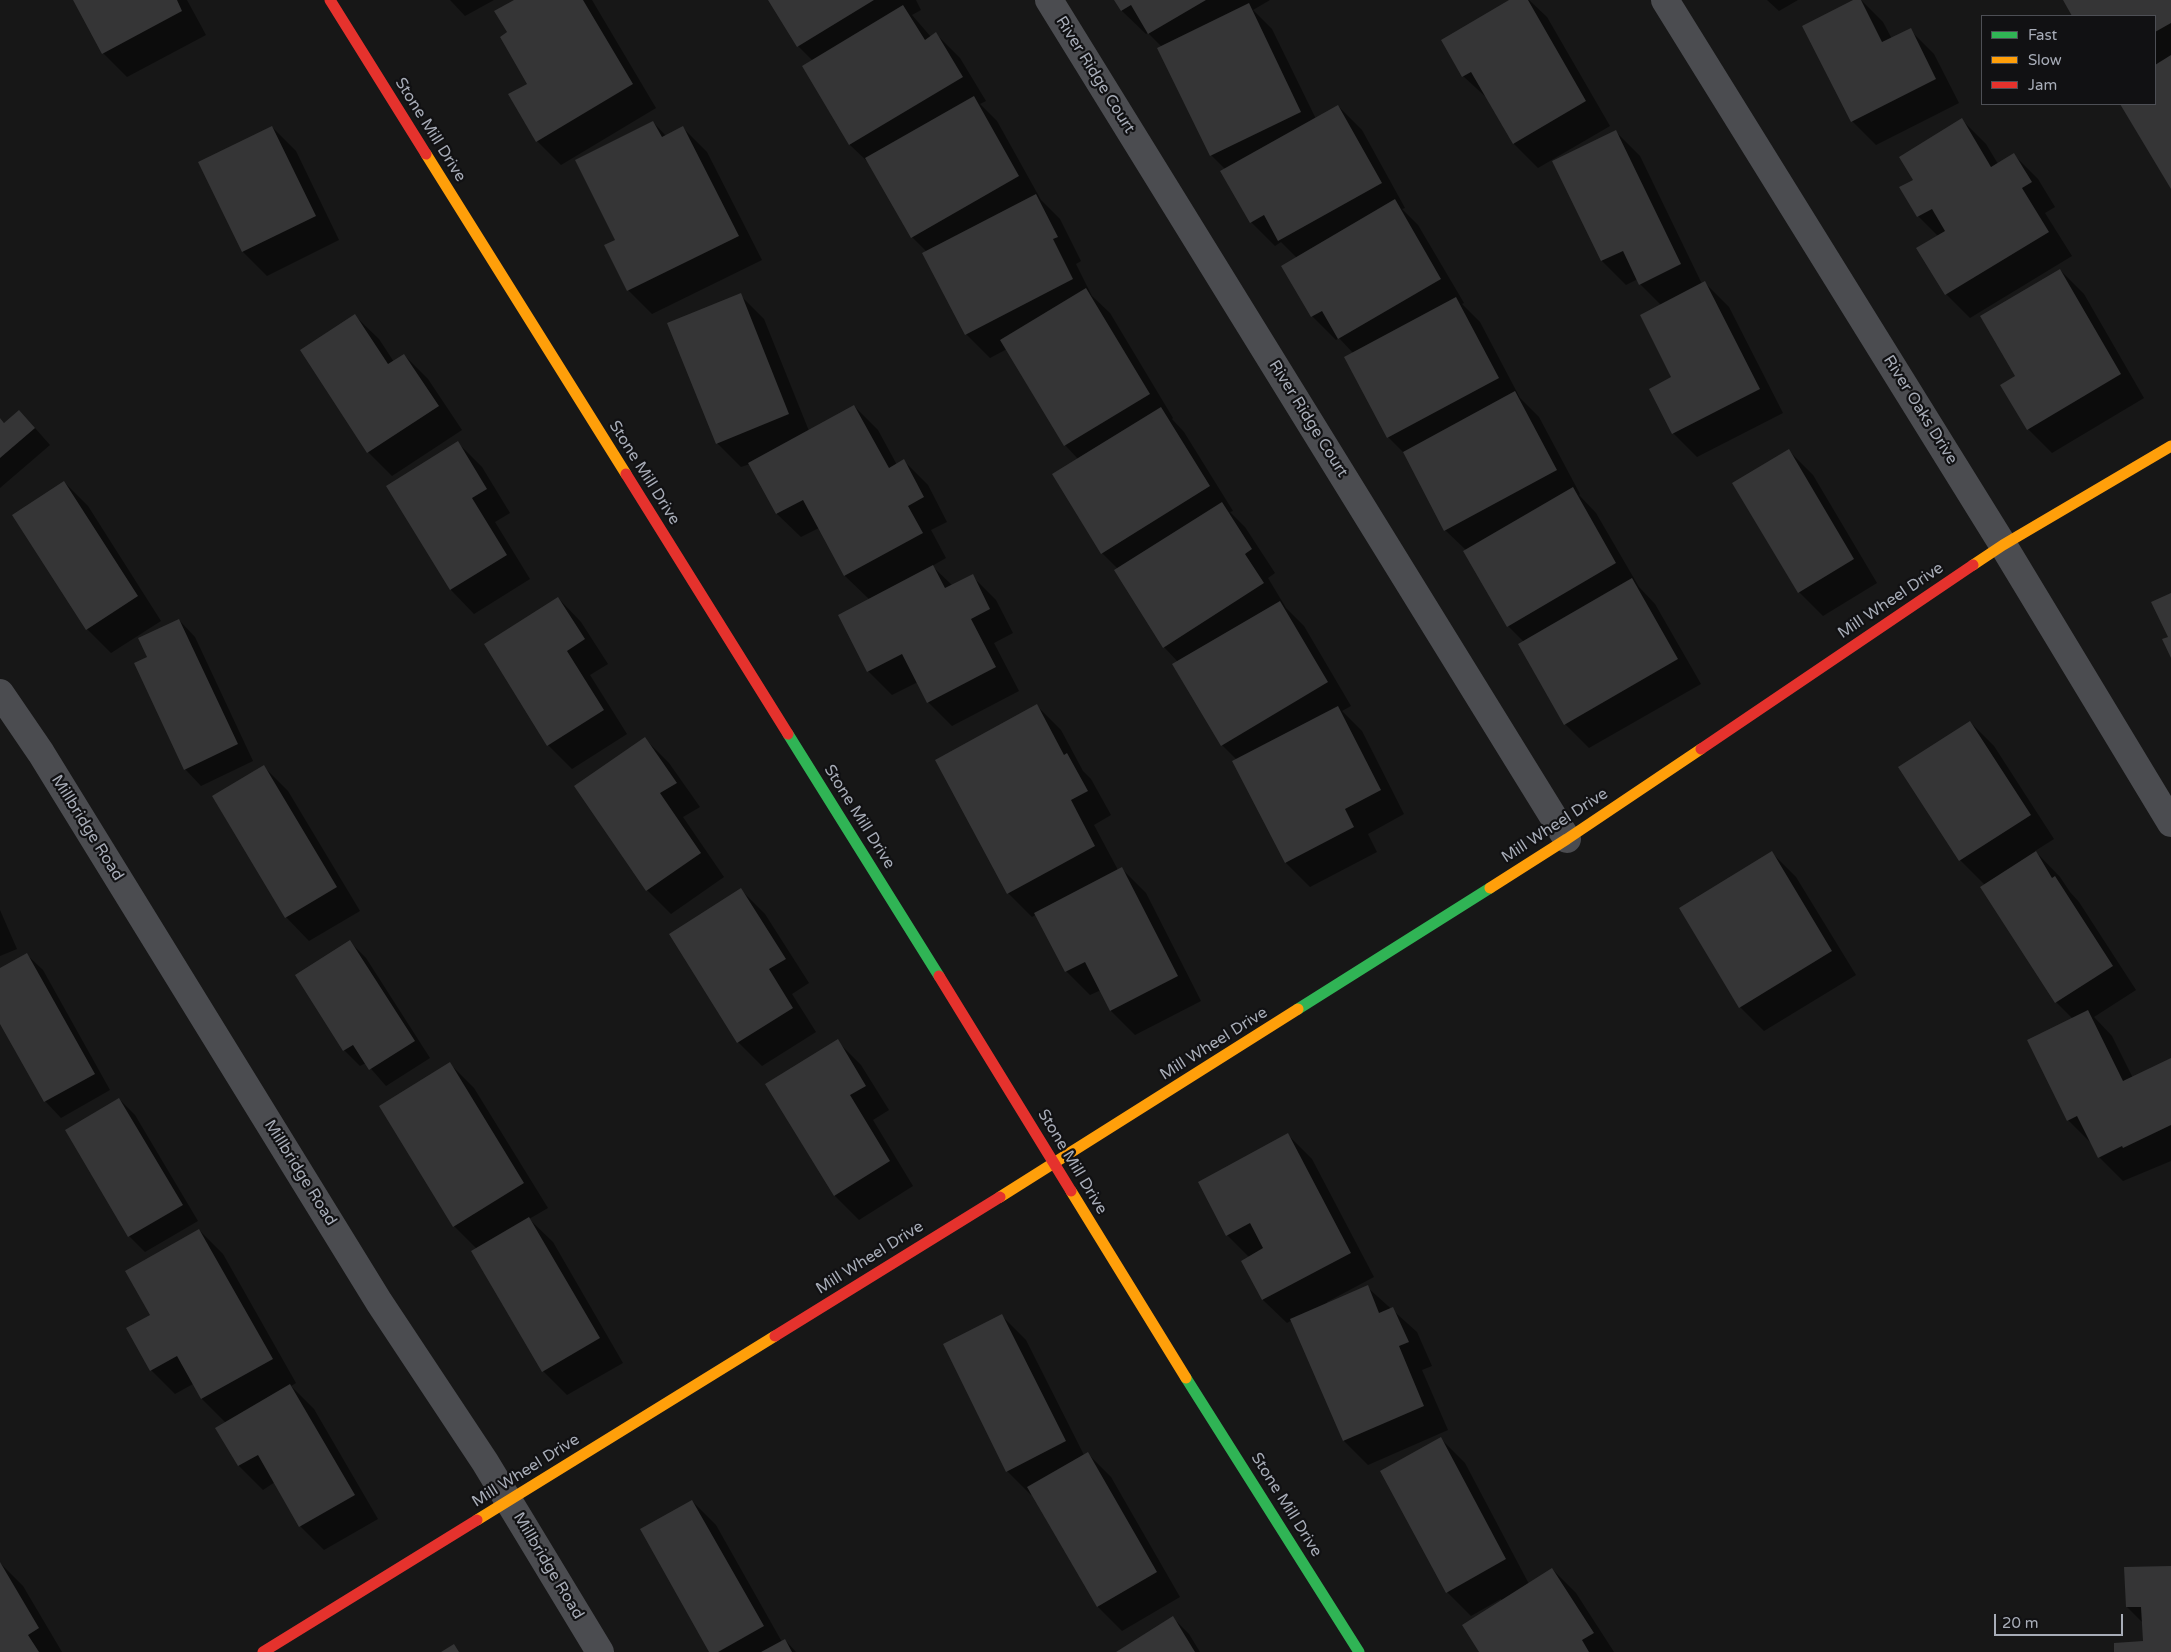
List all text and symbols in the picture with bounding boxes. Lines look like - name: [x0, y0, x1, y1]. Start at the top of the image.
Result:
- street label: River Ridge Court: [1051, 13, 1139, 137]
- legend: [1981, 15, 2156, 105]
- text: Fast: [2028, 26, 2057, 44]
- text: Slow: [2028, 51, 2062, 69]
- street label: Stone Mill Drive: [390, 74, 470, 186]
- text: Jam: [2028, 76, 2057, 94]
- street label: River Oaks Drive: [1879, 352, 1961, 468]
- street label: River Ridge Court: [1264, 357, 1352, 481]
- street label: Stone Mill Drive: [604, 417, 684, 529]
- street label: Mill Wheel Drive: [1835, 559, 1947, 643]
- street label: Stone Mill Drive: [819, 761, 899, 873]
- street label: Millbridge Road: [47, 772, 127, 884]
- street label: Mill Wheel Drive: [1498, 784, 1612, 868]
- street label: Mill Wheel Drive: [1157, 1003, 1271, 1085]
- street label: Stone Mill Drive: [1033, 1106, 1111, 1218]
- street label: Millbridge Road: [260, 1117, 340, 1229]
- street label: Mill Wheel Drive: [813, 1217, 927, 1299]
- street label: Mill Wheel Drive: [469, 1430, 583, 1512]
- street label: Stone Mill Drive: [1246, 1449, 1326, 1561]
- street label: Millbridge Road: [509, 1509, 587, 1623]
- scale bar: [1996, 1604, 2125, 1636]
- text: 20 m: [2002, 1614, 2039, 1632]

